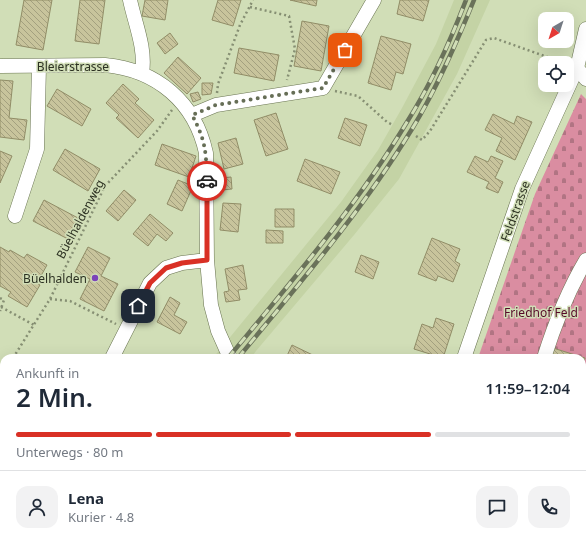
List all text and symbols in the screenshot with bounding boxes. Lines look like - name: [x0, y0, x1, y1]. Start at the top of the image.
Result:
- north arrow: [538, 12, 574, 48]
- map controls: [538, 12, 574, 92]
- pin: [328, 33, 362, 67]
- icon: bag: [334, 39, 356, 61]
- button: locate: [538, 56, 574, 92]
- street label: Bleierstrasse: [37, 58, 109, 75]
- courier: [187, 161, 227, 201]
- icon: car: [196, 170, 218, 192]
- street label: Büelhaldenweg: [52, 176, 108, 262]
- street label: Feldstrasse: [496, 178, 534, 244]
- place label: Büelhalden: [23, 270, 87, 287]
- marker: Büelhalden: [90, 273, 100, 283]
- pin: [121, 289, 155, 323]
- icon: home: [127, 295, 149, 317]
- park label: Friedhof Feld: [504, 304, 578, 321]
- text: Ankunft in: [16, 364, 79, 382]
- text: 11:59–12:04: [486, 378, 570, 398]
- text: 2 Min.: [16, 379, 93, 415]
- text: Unterwegs · 80 m: [16, 443, 123, 461]
- button: person: [16, 486, 58, 528]
- button: chat: [476, 486, 518, 528]
- button: phone: [528, 486, 570, 528]
- text: Lena: [68, 488, 104, 508]
- text: Kurier · 4.8: [68, 508, 134, 526]

